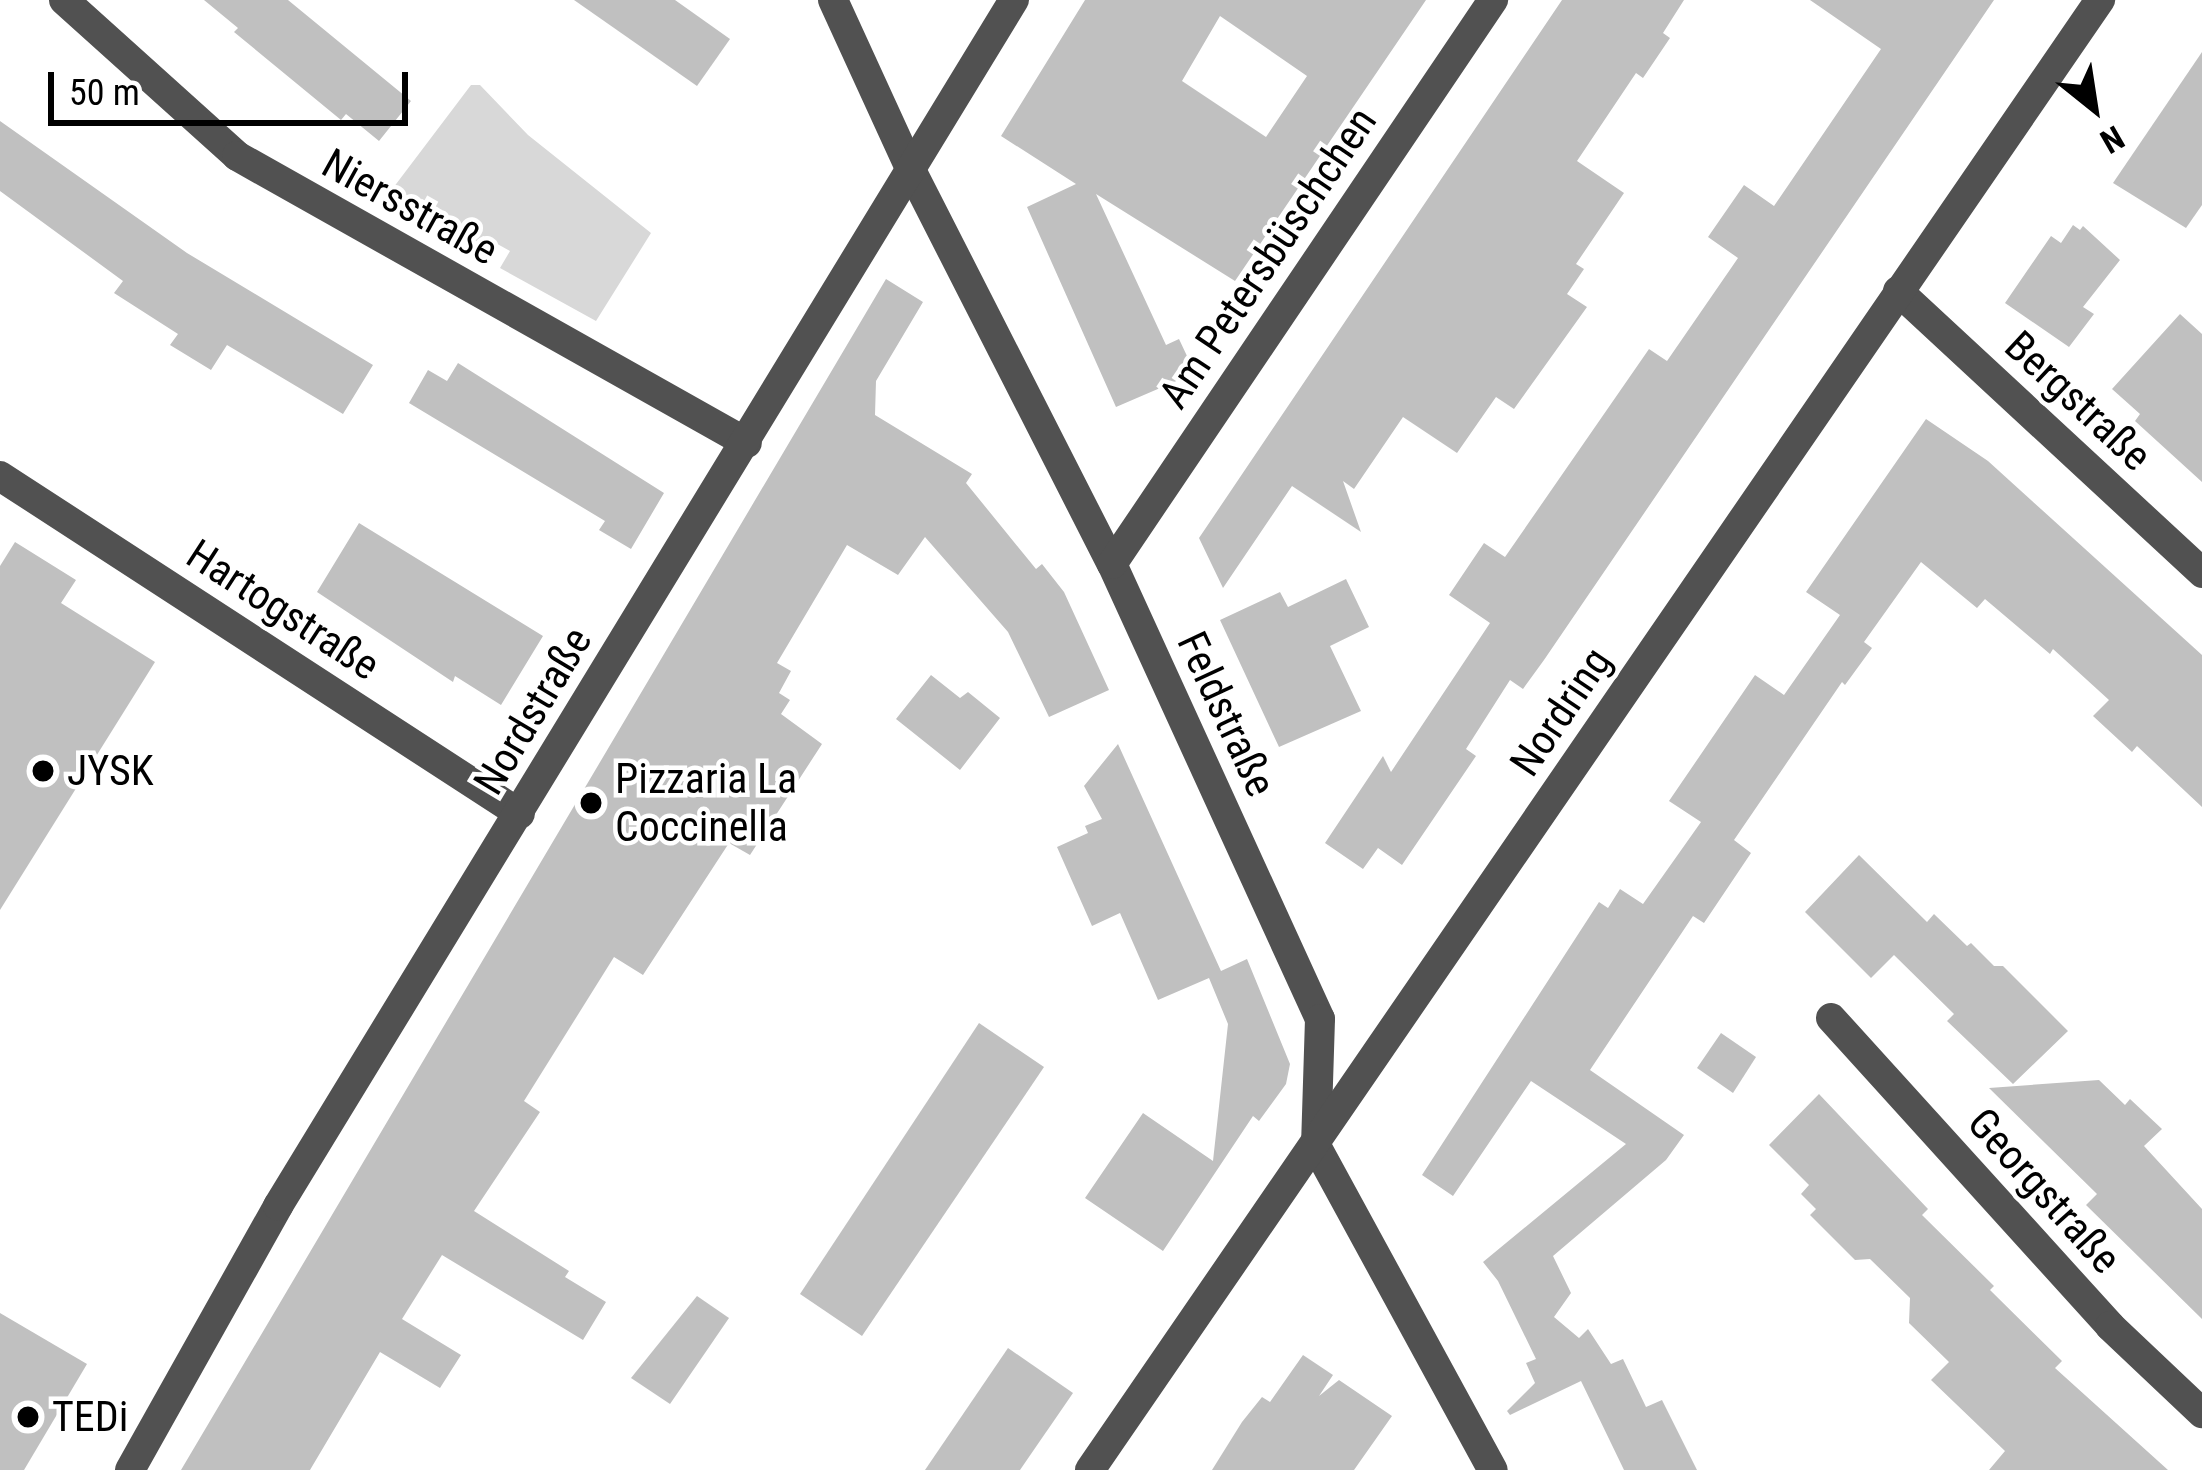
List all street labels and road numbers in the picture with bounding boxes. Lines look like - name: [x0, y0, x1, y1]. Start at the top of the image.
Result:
- street label: Am Petersbüschchen: [1149, 98, 1387, 418]
- street label: Niersstraße: [314, 138, 506, 276]
- street label: Bergstraße: [1995, 321, 2161, 481]
- street label: Hartogstraße: [177, 529, 389, 691]
- street label: Nordstraße: [464, 618, 602, 804]
- street label: Feldstraße: [1166, 624, 1286, 804]
- street label: Nordring: [1500, 638, 1622, 786]
- street label: Georgstraße: [1957, 1098, 2131, 1284]

